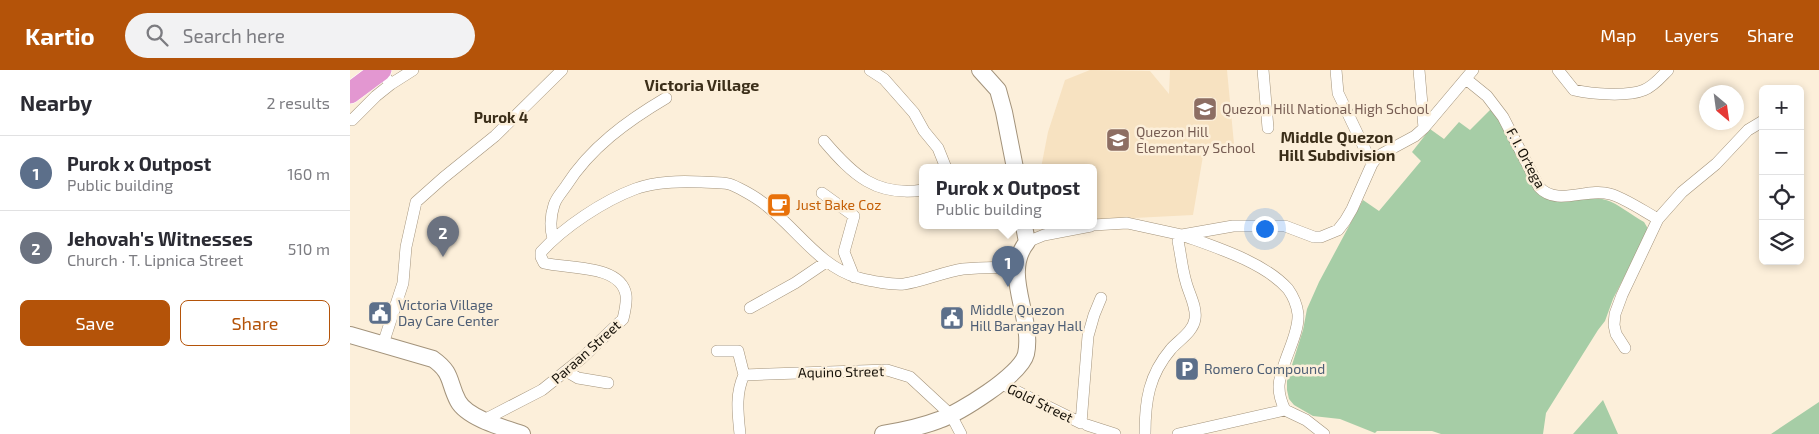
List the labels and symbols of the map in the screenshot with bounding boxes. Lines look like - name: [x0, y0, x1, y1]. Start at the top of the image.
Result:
- district label: Victoria Village: [645, 75, 759, 94]
- north arrow: [1699, 85, 1744, 130]
- school or university icon: Quezon Hill National High School: [1192, 96, 1218, 122]
- place label: Quezon Hill National High School: [1222, 100, 1430, 117]
- district label: Purok 4: [474, 108, 529, 126]
- place label: Quezon Hill Elementary School: [1136, 123, 1256, 156]
- street label: F. I. Ortega: [1503, 125, 1549, 191]
- school or university icon: Quezon Hill Elementary School: [1105, 127, 1131, 153]
- district label: Middle Quezon Hill Subdivision: [1279, 127, 1395, 164]
- cafe icon: Just Bake Coz: [766, 192, 792, 218]
- place label: Just Bake Coz: [796, 196, 881, 213]
- pin: 2: [427, 216, 459, 257]
- your location: [1252, 216, 1278, 242]
- pin: 1: [992, 246, 1024, 287]
- place label: Victoria Village Day Care Center: [398, 296, 499, 329]
- public building icon: Victoria Village Day Care Center: [367, 300, 393, 326]
- place label: Middle Quezon Hill Barangay Hall: [970, 301, 1084, 334]
- public building icon: Middle Quezon Hill Barangay Hall: [939, 305, 965, 331]
- street label: Paraan Street: [548, 316, 624, 387]
- parking icon: Romero Compound: [1174, 356, 1200, 382]
- place label: Romero Compound: [1204, 360, 1325, 377]
- street label: Aquino Street: [798, 362, 884, 381]
- street label: Gold Street: [1005, 379, 1076, 426]

